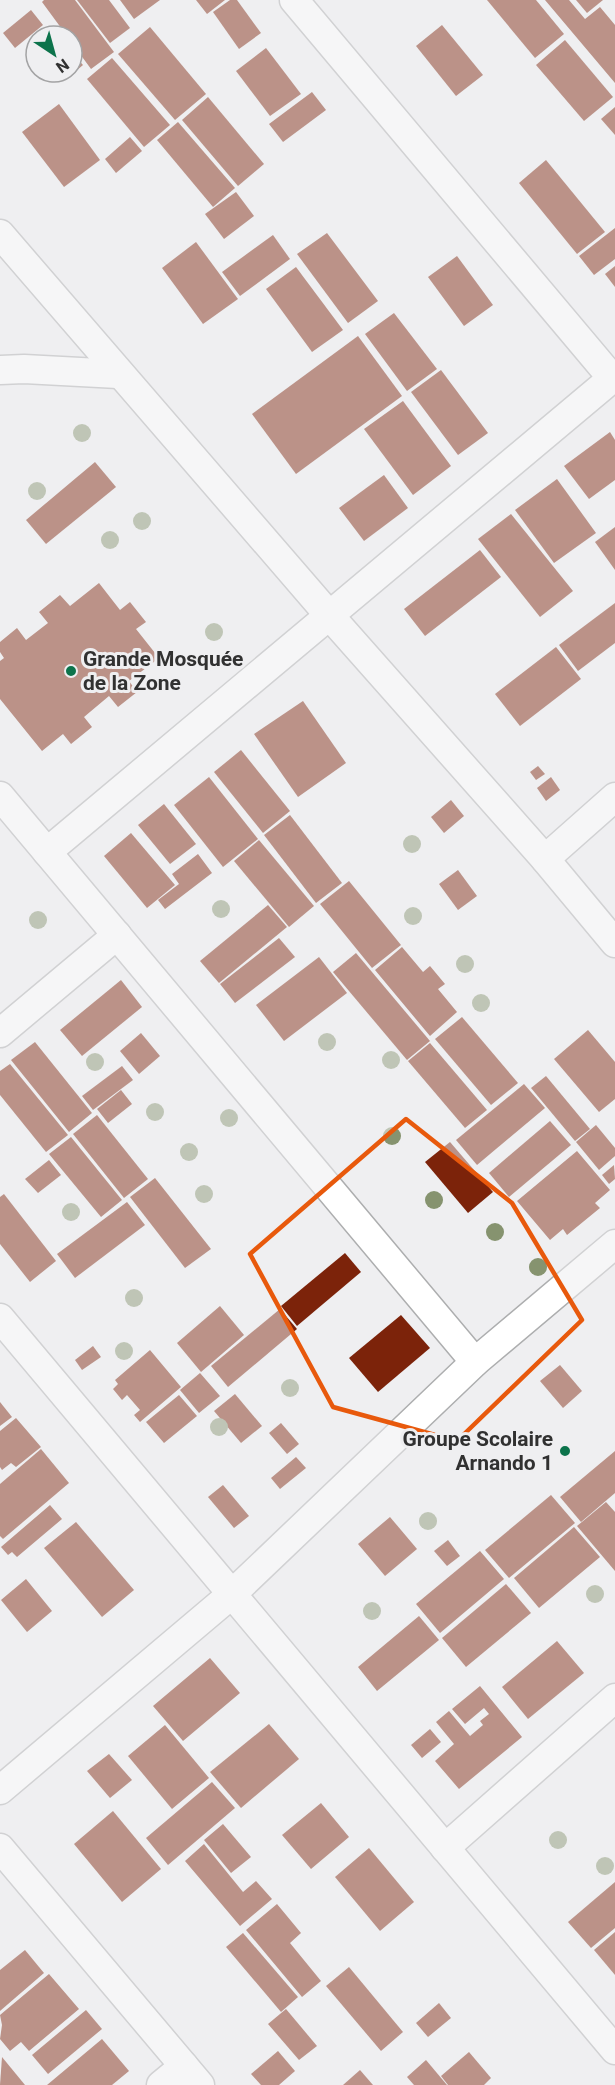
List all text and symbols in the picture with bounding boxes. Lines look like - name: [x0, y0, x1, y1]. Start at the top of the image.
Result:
- north arrow: [24, 24, 84, 84]
- text: N: [52, 55, 73, 77]
- place label: Grande Mosquée de la Zone: [83, 647, 243, 695]
- marker: Grande Mosquée de la Zone: [64, 664, 78, 678]
- place label: Groupe Scolaire Arnando 1: [402, 1427, 553, 1475]
- marker: Groupe Scolaire Arnando 1: [558, 1444, 572, 1458]

